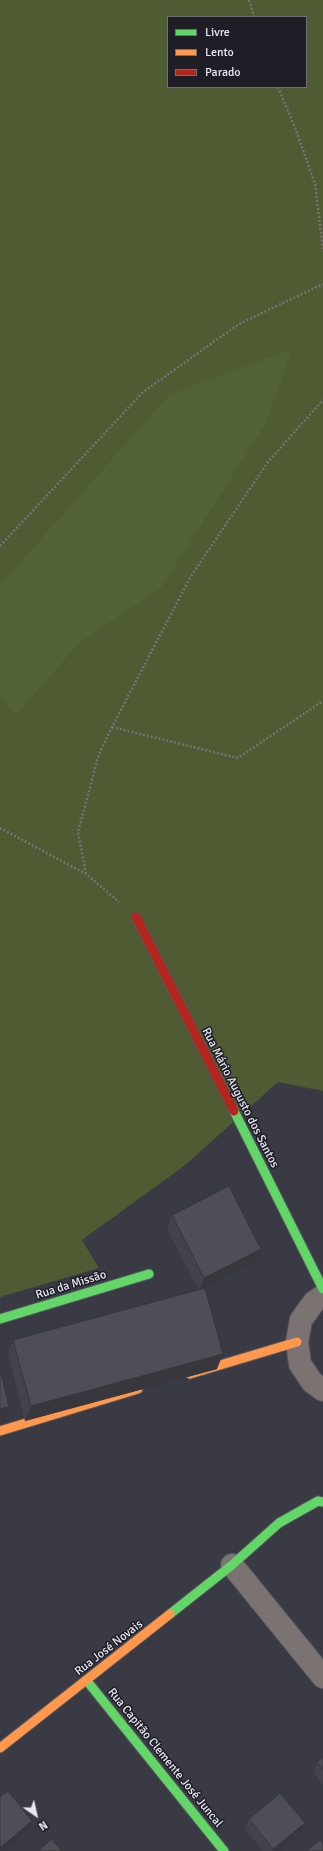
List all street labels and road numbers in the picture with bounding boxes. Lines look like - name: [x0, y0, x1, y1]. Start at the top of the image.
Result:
- street label: Rua Mário Augusto dos Santos: [198, 1026, 282, 1170]
- street label: Rua da Missão: [34, 1267, 108, 1303]
- street label: Rua José Novais: [72, 1617, 146, 1679]
- street label: Rua Capitão Clemente José Juncal: [104, 1685, 226, 1831]

